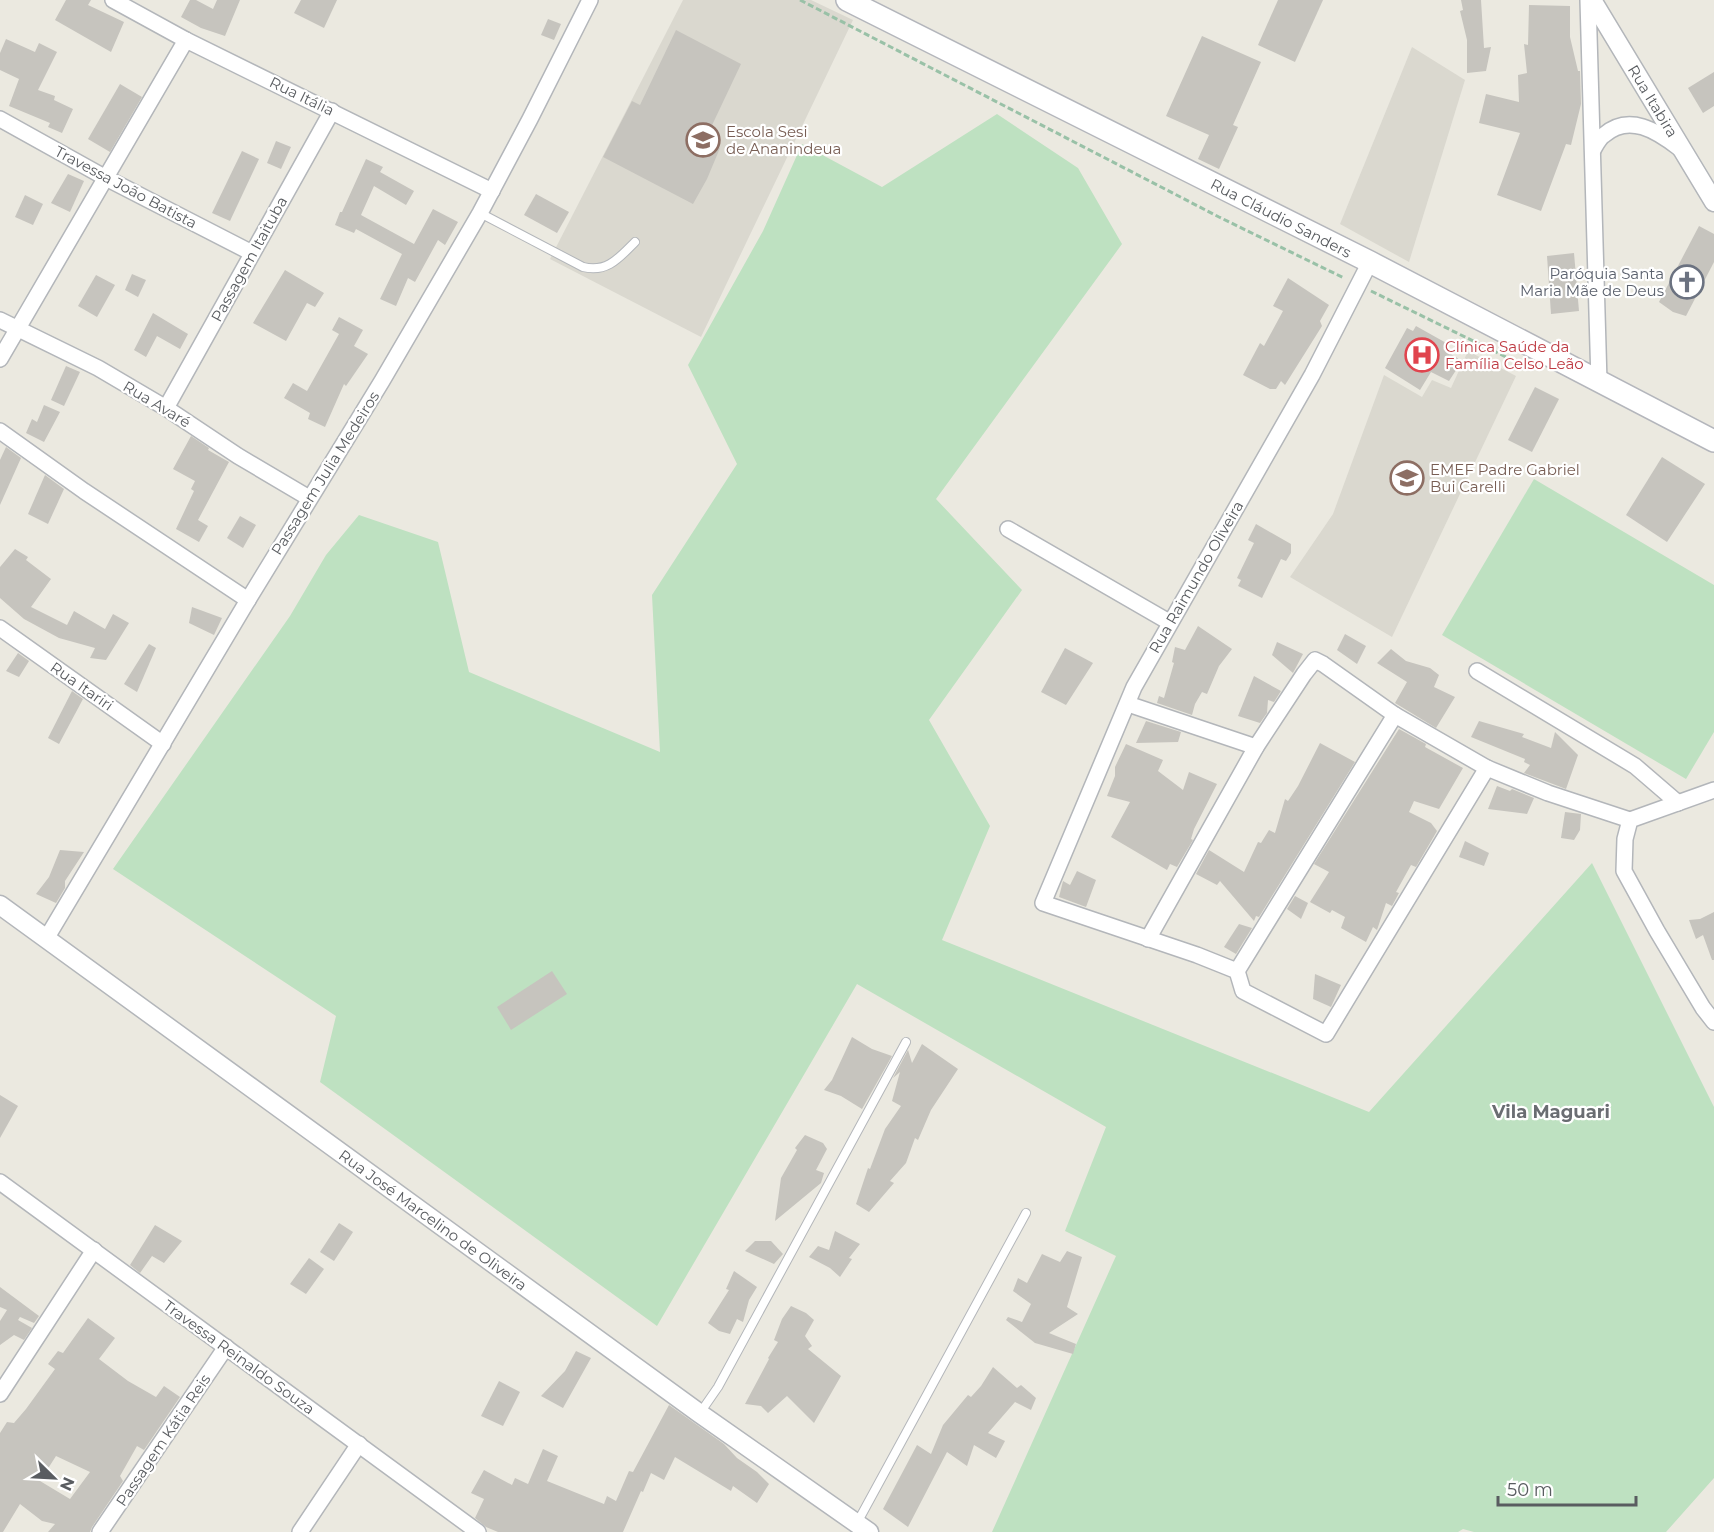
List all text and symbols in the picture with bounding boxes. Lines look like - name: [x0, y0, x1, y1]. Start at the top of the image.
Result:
- street label: Rua Itabira: [1624, 61, 1682, 141]
- street label: Rua Itália: [266, 72, 338, 120]
- school or university icon: Escola Sesi de Ananindeua: [685, 122, 721, 158]
- place label: Escola Sesi de Ananindeua: [726, 122, 841, 158]
- street label: Travessa João Batista: [52, 141, 200, 233]
- street label: Rua Cláudio Sanders: [1207, 174, 1355, 262]
- street label: Passagem Itaituba: [207, 193, 291, 325]
- place label: Paróquia Santa Maria Mãe de Deus: [1520, 264, 1664, 300]
- church icon: Paróquia Santa Maria Mãe de Deus: [1669, 264, 1705, 300]
- hospital icon: Clínica Saúde da Família Celso Leão: [1404, 337, 1440, 373]
- place label: Clínica Saúde da Família Celso Leão: [1445, 337, 1584, 373]
- street label: Rua Avaré: [120, 376, 194, 432]
- street label: Passagem Julia Medeiros: [267, 388, 383, 558]
- school or university icon: EMEF Padre Gabriel Bui Carelli: [1389, 460, 1425, 496]
- place label: EMEF Padre Gabriel Bui Carelli: [1430, 460, 1580, 496]
- street label: Rua Raimundo Oliveira: [1145, 497, 1247, 657]
- street label: Rua Itariri: [47, 657, 117, 715]
- district label: Vila Maguari: [1491, 1101, 1610, 1123]
- street label: Rua José Marcelino de Oliveira: [335, 1145, 531, 1295]
- street label: Travessa Reinaldo Souza: [160, 1296, 318, 1418]
- street label: Passagem Kátia Reis: [112, 1370, 214, 1510]
- north arrow: [24, 1448, 84, 1508]
- scale bar: [1498, 1469, 1636, 1507]
- text: N: [56, 1474, 79, 1494]
- text: 50 m: [1507, 1479, 1553, 1501]

